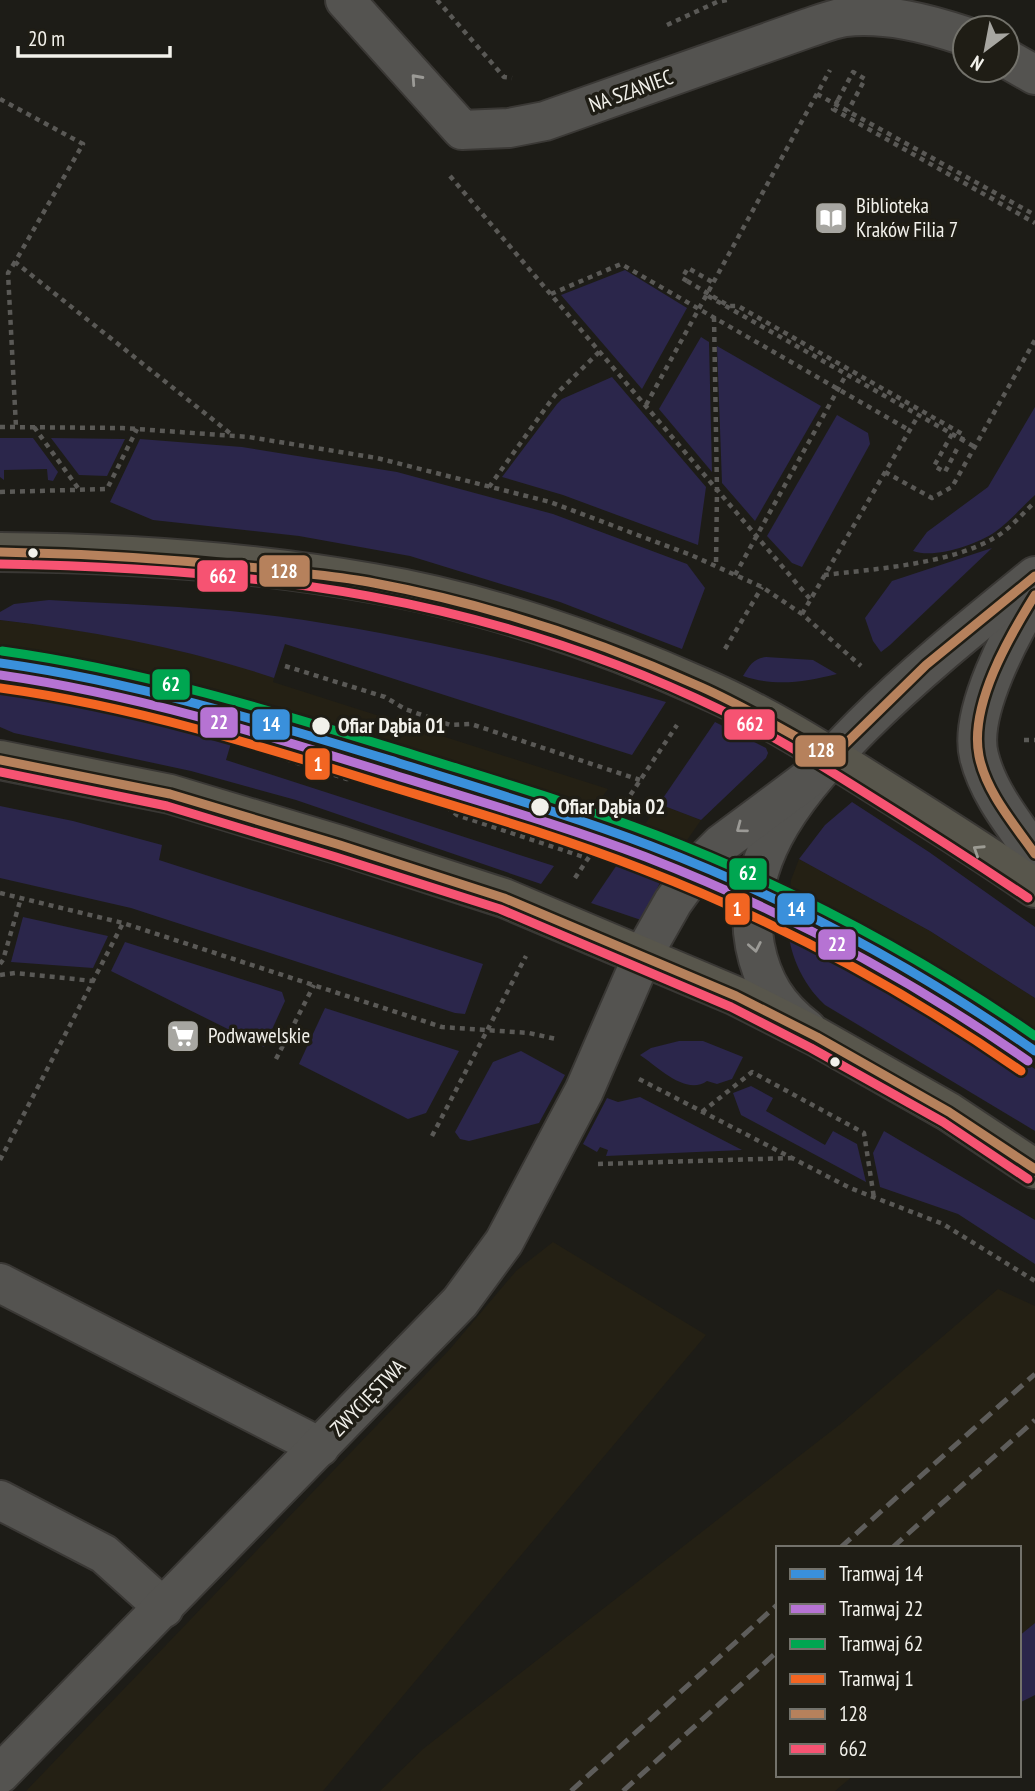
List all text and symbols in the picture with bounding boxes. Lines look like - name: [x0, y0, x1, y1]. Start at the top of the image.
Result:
- scale bar: [18, 14, 170, 58]
- north arrow: [951, 14, 1021, 84]
- text: 20 m: [28, 25, 65, 52]
- text: N: [966, 51, 988, 76]
- street label: NA SZANIEC: [585, 63, 677, 118]
- one-way arrow: [412, 75, 424, 88]
- place label: Biblioteka Kraków Filia 7: [856, 192, 958, 243]
- library icon: Biblioteka Kraków Filia 7: [812, 199, 850, 237]
- unlabelled marker: [26, 546, 40, 560]
- line badge: 128: [258, 554, 311, 588]
- line badge: 662: [196, 559, 249, 593]
- text: 128: [270, 559, 298, 583]
- text: 662: [209, 564, 237, 588]
- line badge: 62: [151, 668, 191, 701]
- text: 62: [162, 672, 180, 696]
- line badge: 22: [199, 706, 239, 739]
- line badge: 14: [251, 708, 291, 741]
- line badge: 662: [723, 708, 776, 741]
- text: 22: [210, 710, 228, 734]
- text: 14: [262, 712, 280, 736]
- place label: Ofiar Dąbia 01: [338, 712, 445, 739]
- text: 662: [736, 712, 764, 736]
- marker: Ofiar Dąbia 01: [310, 715, 332, 737]
- line badge: 128: [794, 734, 847, 768]
- text: 128: [807, 738, 835, 762]
- line badge: 1: [304, 747, 331, 781]
- text: 1: [313, 752, 323, 776]
- place label: Ofiar Dąbia 02: [558, 793, 665, 820]
- marker: Ofiar Dąbia 02: [529, 796, 551, 818]
- one-way arrow: [736, 820, 749, 833]
- one-way arrow: [973, 846, 986, 858]
- line badge: 62: [728, 857, 768, 891]
- text: 62: [739, 861, 757, 885]
- line badge: 1: [724, 892, 751, 926]
- line badge: 14: [776, 892, 816, 926]
- text: 1: [732, 897, 742, 921]
- text: 14: [787, 897, 805, 921]
- line badge: 22: [817, 928, 857, 961]
- text: 22: [828, 932, 846, 956]
- one-way arrow: [747, 941, 762, 953]
- supermarket icon: Podwawelskie: [164, 1017, 202, 1055]
- place label: Podwawelskie: [208, 1022, 310, 1049]
- unlabelled marker: [828, 1055, 842, 1069]
- street label: ZWYCIĘSTWA: [324, 1353, 411, 1442]
- legend: [776, 1546, 1021, 1777]
- text: Tramwaj 14: [839, 1560, 924, 1587]
- text: Tramwaj 22: [839, 1595, 923, 1622]
- text: Tramwaj 62: [839, 1630, 923, 1657]
- text: Tramwaj 1: [839, 1665, 914, 1692]
- text: 128: [839, 1700, 867, 1727]
- text: 662: [839, 1735, 867, 1762]

